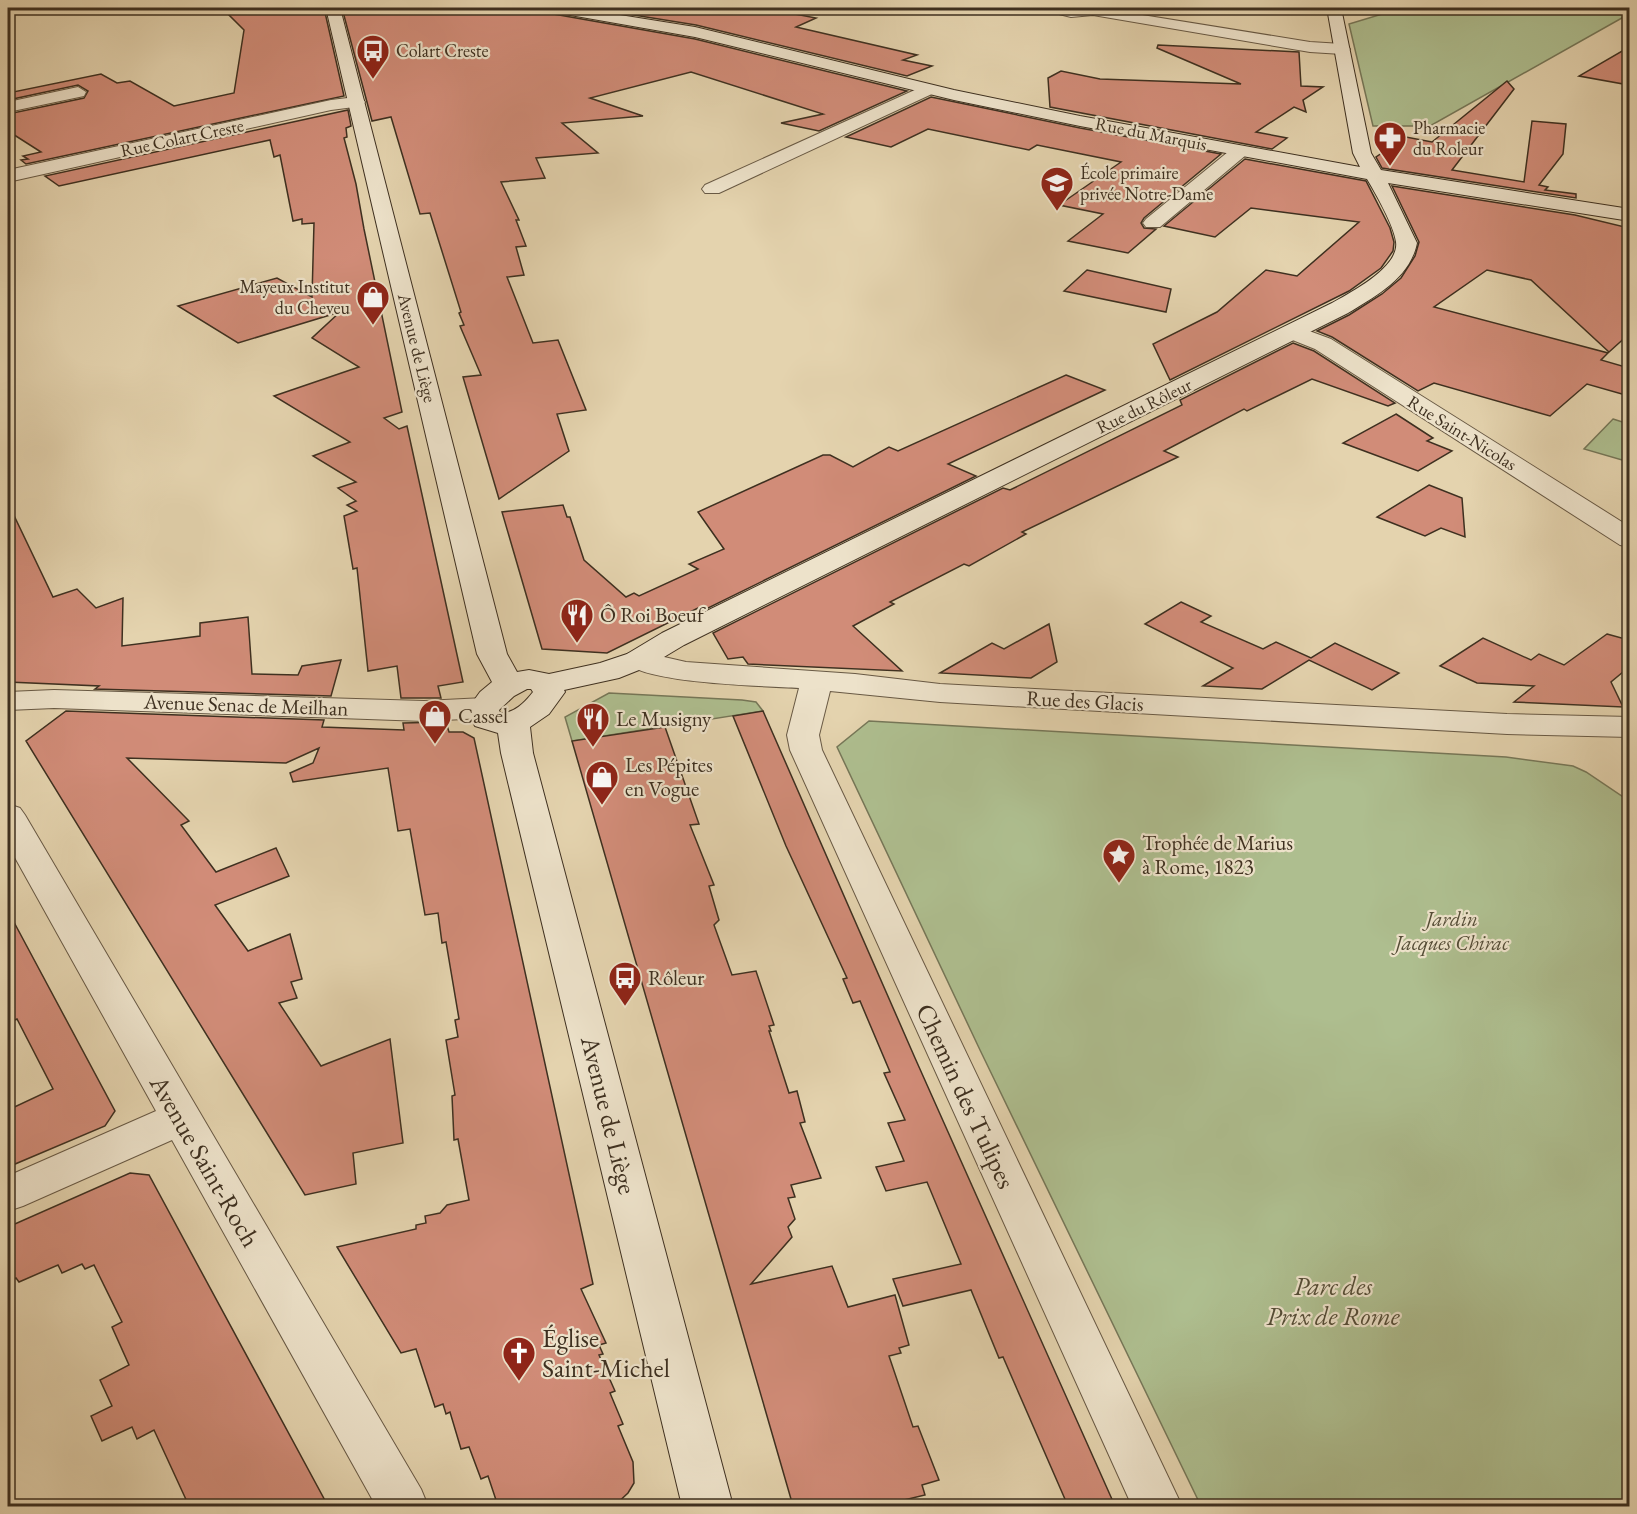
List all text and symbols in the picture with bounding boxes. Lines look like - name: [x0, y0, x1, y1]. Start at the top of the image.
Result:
- bus stop icon: Colart Creste: [355, 33, 391, 80]
- place label: Colart Creste: [396, 39, 488, 62]
- street label: Rue du Marquis: [1093, 111, 1209, 156]
- street label: Rue Colart Creste: [118, 113, 246, 162]
- place label: Pharmacie du Roleur: [1413, 116, 1485, 160]
- pharmacy icon: Pharmacie du Roleur: [1372, 120, 1408, 167]
- place label: École primaire privée Notre-Dame: [1080, 161, 1213, 205]
- school or university icon: École primaire privée Notre-Dame: [1039, 165, 1075, 212]
- place label: Mayeux Institut du Cheveu: [240, 275, 350, 319]
- shop icon: Mayeux Institut du Cheveu: [355, 279, 391, 326]
- street label: Avenue de Liège: [393, 290, 442, 405]
- street label: Rue du Rôleur: [1092, 373, 1195, 439]
- street label: Rue Saint-Nicolas: [1403, 390, 1521, 475]
- restaurant icon: Ô Roi Boeuf: [559, 597, 595, 644]
- place label: Ô Roi Boeuf: [600, 601, 706, 628]
- street label: Rue des Glacis: [1026, 684, 1145, 717]
- street label: Avenue Senac de Meilhan: [142, 687, 349, 722]
- shop icon: Cassel: [417, 698, 453, 745]
- restaurant icon: Le Musigny: [575, 701, 611, 748]
- place label: Cassel: [458, 702, 508, 729]
- place label: Le Musigny: [616, 705, 712, 732]
- place label: Les Pépites en Vogue: [625, 751, 713, 802]
- shop icon: Les Pépites en Vogue: [584, 759, 620, 806]
- place label: Trophée de Marius à Rome, 1823: [1142, 829, 1293, 880]
- place icon: Trophée de Marius à Rome, 1823: [1101, 837, 1137, 884]
- park label: Jardin Jacques Chirac: [1391, 905, 1509, 957]
- bus stop icon: Rôleur: [607, 960, 643, 1007]
- place label: Rôleur: [648, 964, 704, 991]
- street label: Chemin des Tulipes: [908, 998, 1024, 1194]
- street label: Avenue de Liège: [573, 1032, 645, 1197]
- street label: Avenue Saint-Roch: [142, 1068, 268, 1253]
- park label: Parc des Prix de Rome: [1266, 1269, 1401, 1333]
- place label: Église Saint-Michel: [542, 1321, 670, 1385]
- church icon: Église Saint-Michel: [501, 1335, 537, 1382]

